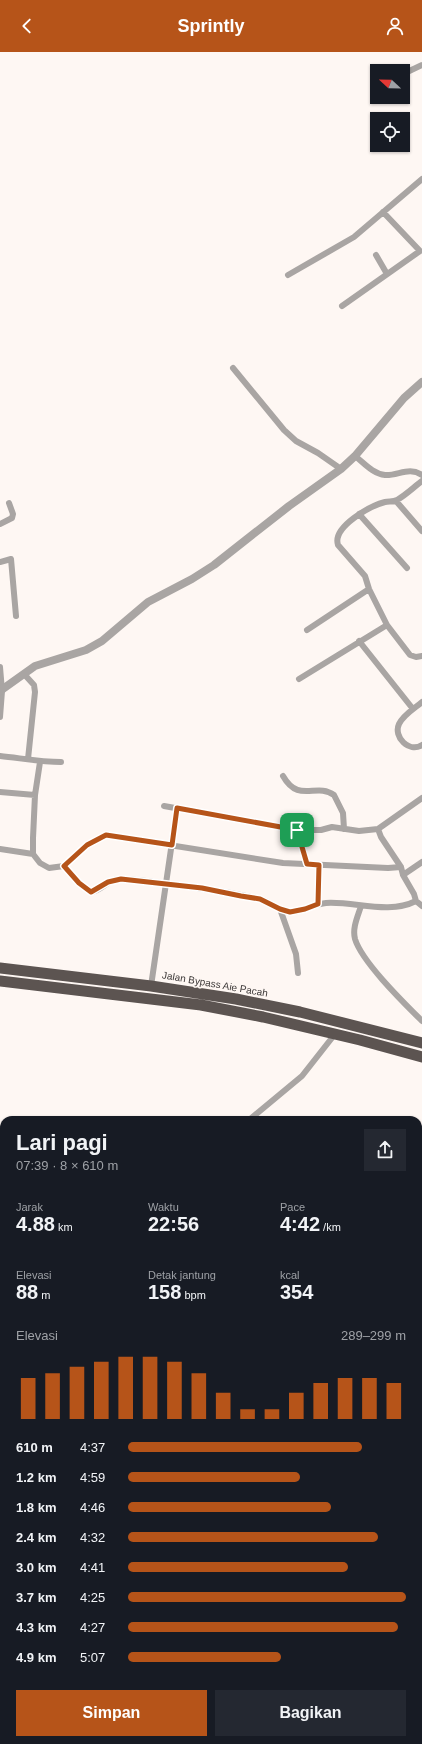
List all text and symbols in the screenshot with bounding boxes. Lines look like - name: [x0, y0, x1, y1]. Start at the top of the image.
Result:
- icon: back: [16, 15, 38, 37]
- icon: person: [384, 15, 406, 37]
- text: Sprintly: [177, 16, 245, 36]
- north arrow: [370, 64, 410, 104]
- map controls: [370, 64, 410, 152]
- button: locate: [370, 112, 410, 152]
- pin: [280, 813, 314, 847]
- icon: arrive: [286, 819, 308, 841]
- street label: Jalan Bypass Aie Pacah: [161, 969, 269, 999]
- button: share: [364, 1129, 406, 1171]
- text: Lari pagi: [16, 1130, 108, 1155]
- text: 07:39 · 8 × 610 m: [16, 1158, 118, 1173]
- text: Jarak: [16, 1201, 43, 1213]
- text: Waktu: [148, 1201, 179, 1213]
- text: Pace: [280, 1201, 305, 1213]
- text: 4.88: [16, 1213, 55, 1235]
- text: 22:56: [148, 1213, 199, 1235]
- text: 4:42: [280, 1213, 320, 1235]
- text: km: [55, 1221, 73, 1233]
- text: /km: [320, 1221, 341, 1233]
- text: Elevasi: [16, 1269, 51, 1281]
- text: Detak jantung: [148, 1269, 216, 1281]
- text: kcal: [280, 1269, 300, 1281]
- text: 88: [16, 1281, 38, 1303]
- text: 158: [148, 1281, 181, 1303]
- text: 354: [280, 1281, 313, 1303]
- text: m: [38, 1289, 50, 1301]
- text: bpm: [181, 1289, 206, 1301]
- text: Elevasi: [16, 1328, 58, 1343]
- text: 289–299 m: [341, 1328, 406, 1343]
- text: 610 m: [16, 1440, 53, 1455]
- text: 4:37: [80, 1440, 105, 1455]
- text: 1.2 km: [16, 1470, 56, 1485]
- text: 4:59: [80, 1470, 105, 1485]
- text: 1.8 km: [16, 1500, 56, 1515]
- text: 4:46: [80, 1500, 105, 1515]
- text: 2.4 km: [16, 1530, 56, 1545]
- text: 4:32: [80, 1530, 105, 1545]
- text: 3.0 km: [16, 1560, 56, 1575]
- text: 4:41: [80, 1560, 105, 1575]
- text: 3.7 km: [16, 1590, 56, 1605]
- text: 4:25: [80, 1590, 105, 1605]
- text: 4.3 km: [16, 1620, 56, 1635]
- text: 4:27: [80, 1620, 105, 1635]
- text: 4.9 km: [16, 1650, 56, 1665]
- text: 5:07: [80, 1650, 105, 1665]
- button: Simpan: [16, 1690, 207, 1736]
- button: Bagikan: [215, 1690, 406, 1736]

